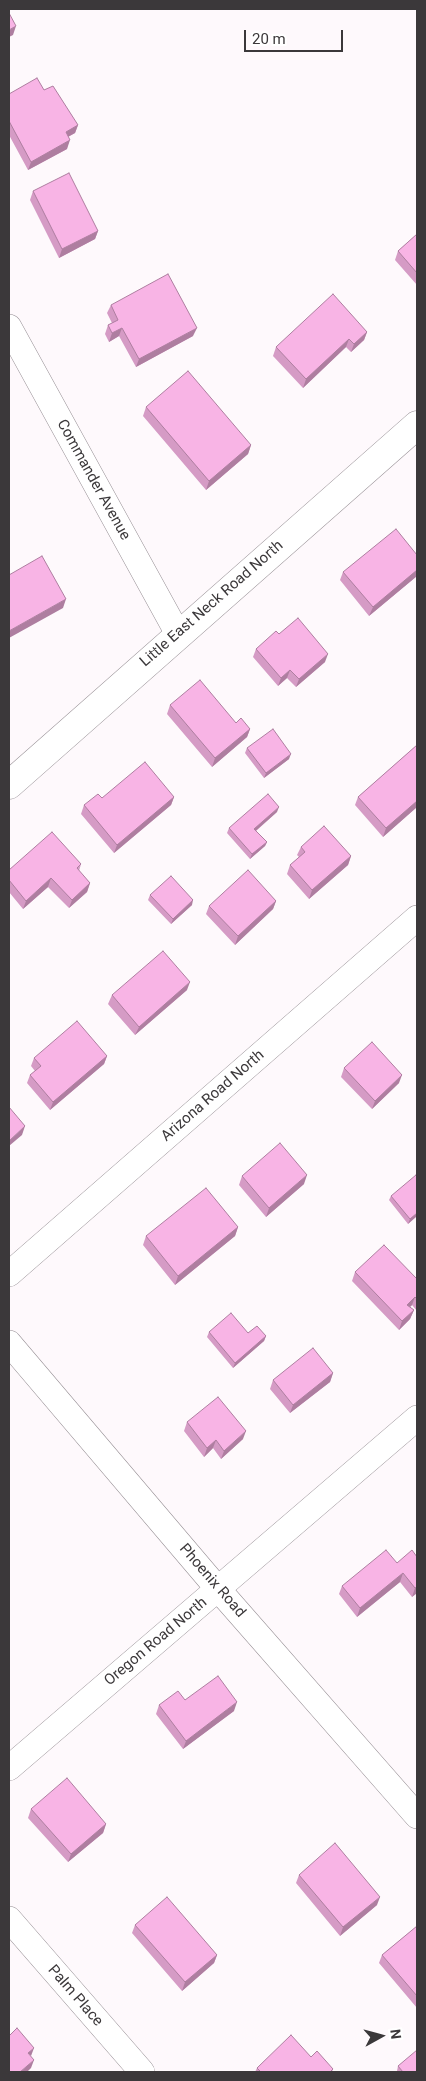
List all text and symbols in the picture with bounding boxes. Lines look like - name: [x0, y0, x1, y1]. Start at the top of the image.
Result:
- scale bar: [246, 20, 345, 52]
- text: 20 m: [252, 30, 286, 48]
- street label: Commander Avenue: [52, 416, 134, 544]
- street label: Little East Neck Road North: [137, 537, 287, 671]
- street label: Arizona Road North: [158, 1046, 268, 1146]
- street label: Phoenix Road: [175, 1540, 249, 1622]
- street label: Oregon Road North: [101, 1594, 211, 1690]
- street label: Palm Place: [44, 1962, 106, 2030]
- north arrow: [356, 2011, 406, 2061]
- text: N: [387, 2028, 404, 2040]

